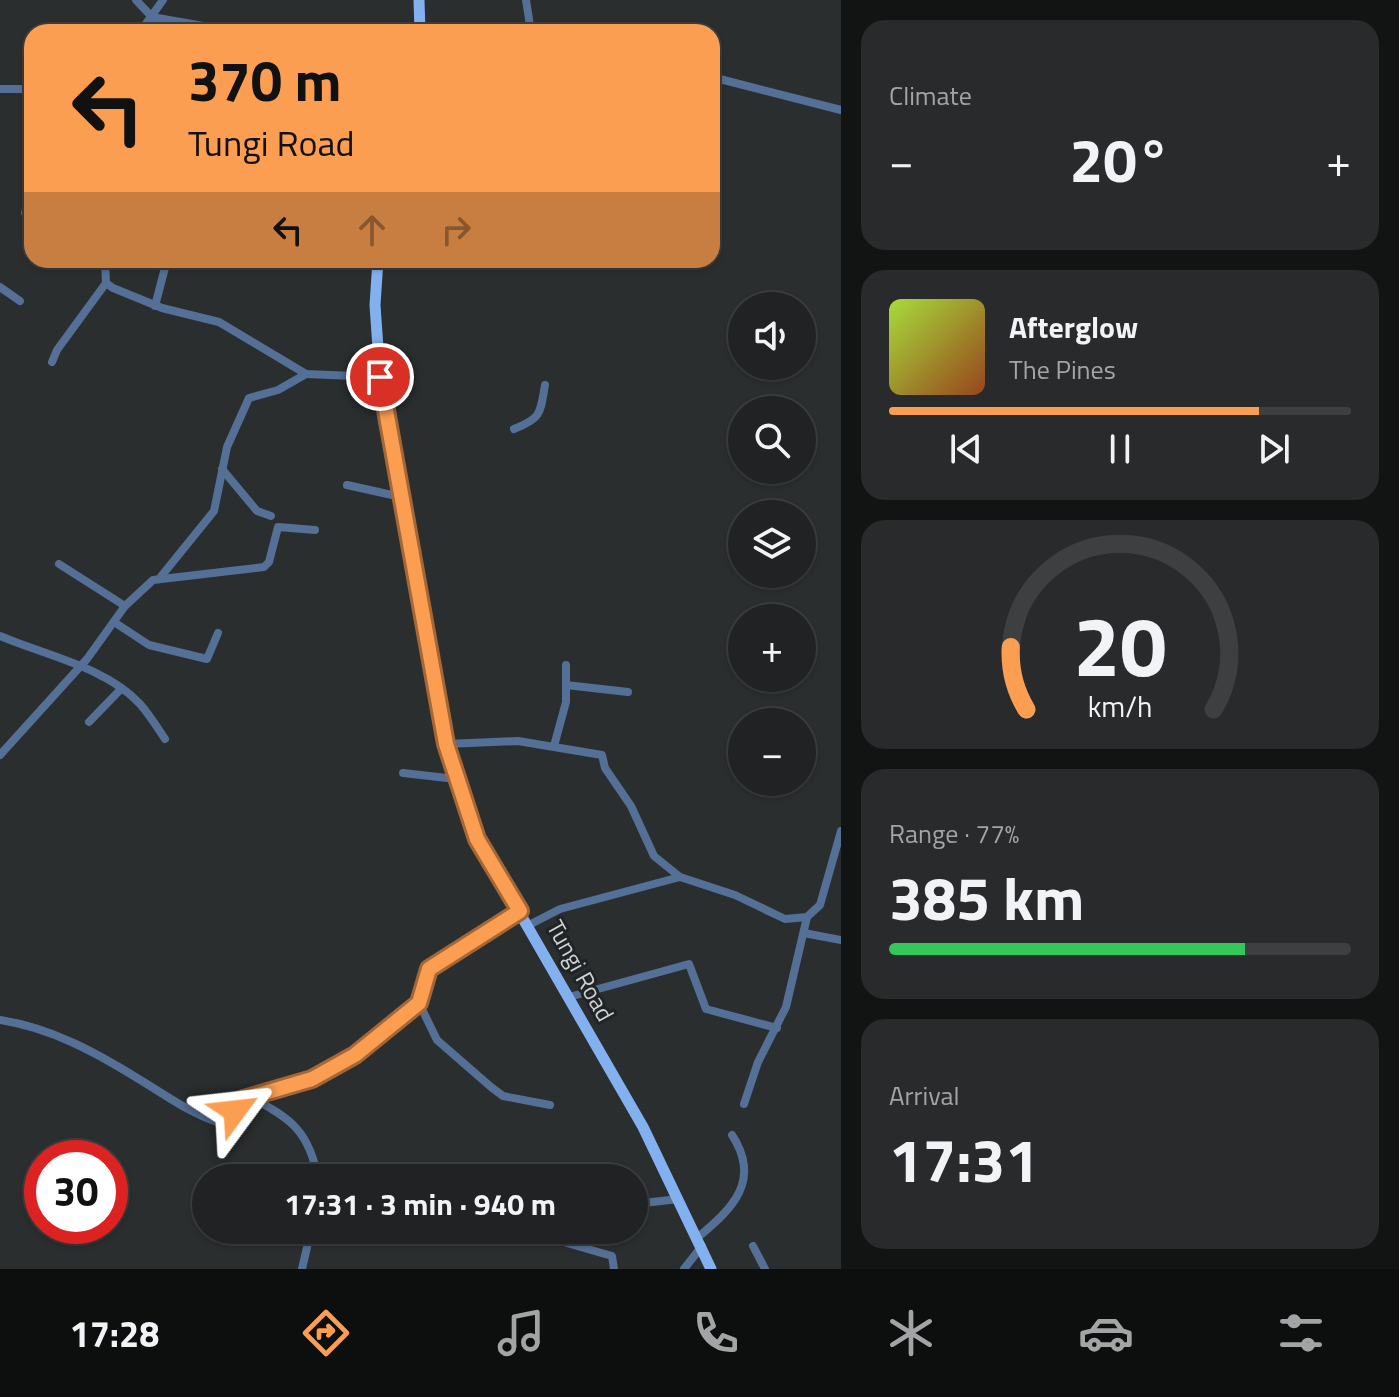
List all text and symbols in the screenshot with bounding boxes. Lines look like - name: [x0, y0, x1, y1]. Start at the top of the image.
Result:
- text: 370 m: [188, 38, 341, 123]
- icon: left: [56, 56, 160, 160]
- text: Climate: [889, 76, 972, 115]
- text: 20°: [1070, 114, 1170, 205]
- text: Tungi Road: [188, 115, 355, 170]
- text: −: [889, 127, 914, 194]
- text: +: [1326, 127, 1351, 194]
- icon: left: [266, 208, 310, 252]
- icon: ahead: [350, 208, 394, 252]
- icon: right: [434, 208, 478, 252]
- map controls: [728, 292, 816, 796]
- button: sound: [728, 292, 816, 380]
- text: Afterglow: [1009, 304, 1138, 350]
- pin: [346, 343, 414, 411]
- text: The Pines: [1009, 350, 1116, 389]
- icon: arrive: [358, 355, 402, 399]
- button: search: [728, 396, 816, 484]
- icon: previous: [944, 427, 988, 471]
- icon: pause: [1098, 427, 1142, 471]
- icon: next: [1252, 427, 1296, 471]
- button: layers: [728, 500, 816, 588]
- text: 20: [1073, 582, 1167, 708]
- button: +: [728, 604, 816, 692]
- text: km/h: [1088, 686, 1152, 729]
- button: −: [728, 708, 816, 796]
- text: Range · 77%: [889, 814, 1019, 853]
- text: 385 km: [889, 852, 1084, 943]
- street label: Tungi Road: [538, 913, 624, 1028]
- position arrow: [193, 1069, 277, 1153]
- text: Arrival: [889, 1076, 960, 1115]
- text: 17:31: [889, 1114, 1039, 1205]
- speed limit sign: 30: [24, 1140, 128, 1244]
- text: 17:31 · 3 min · 940 m: [284, 1181, 556, 1227]
- icon: directions: [298, 1305, 354, 1361]
- icon: music: [493, 1305, 549, 1361]
- icon: phone: [688, 1305, 744, 1361]
- icon: climate: [883, 1305, 939, 1361]
- icon: car: [1078, 1305, 1134, 1361]
- icon: filters: [1273, 1305, 1329, 1361]
- text: 17:28: [70, 1306, 159, 1361]

